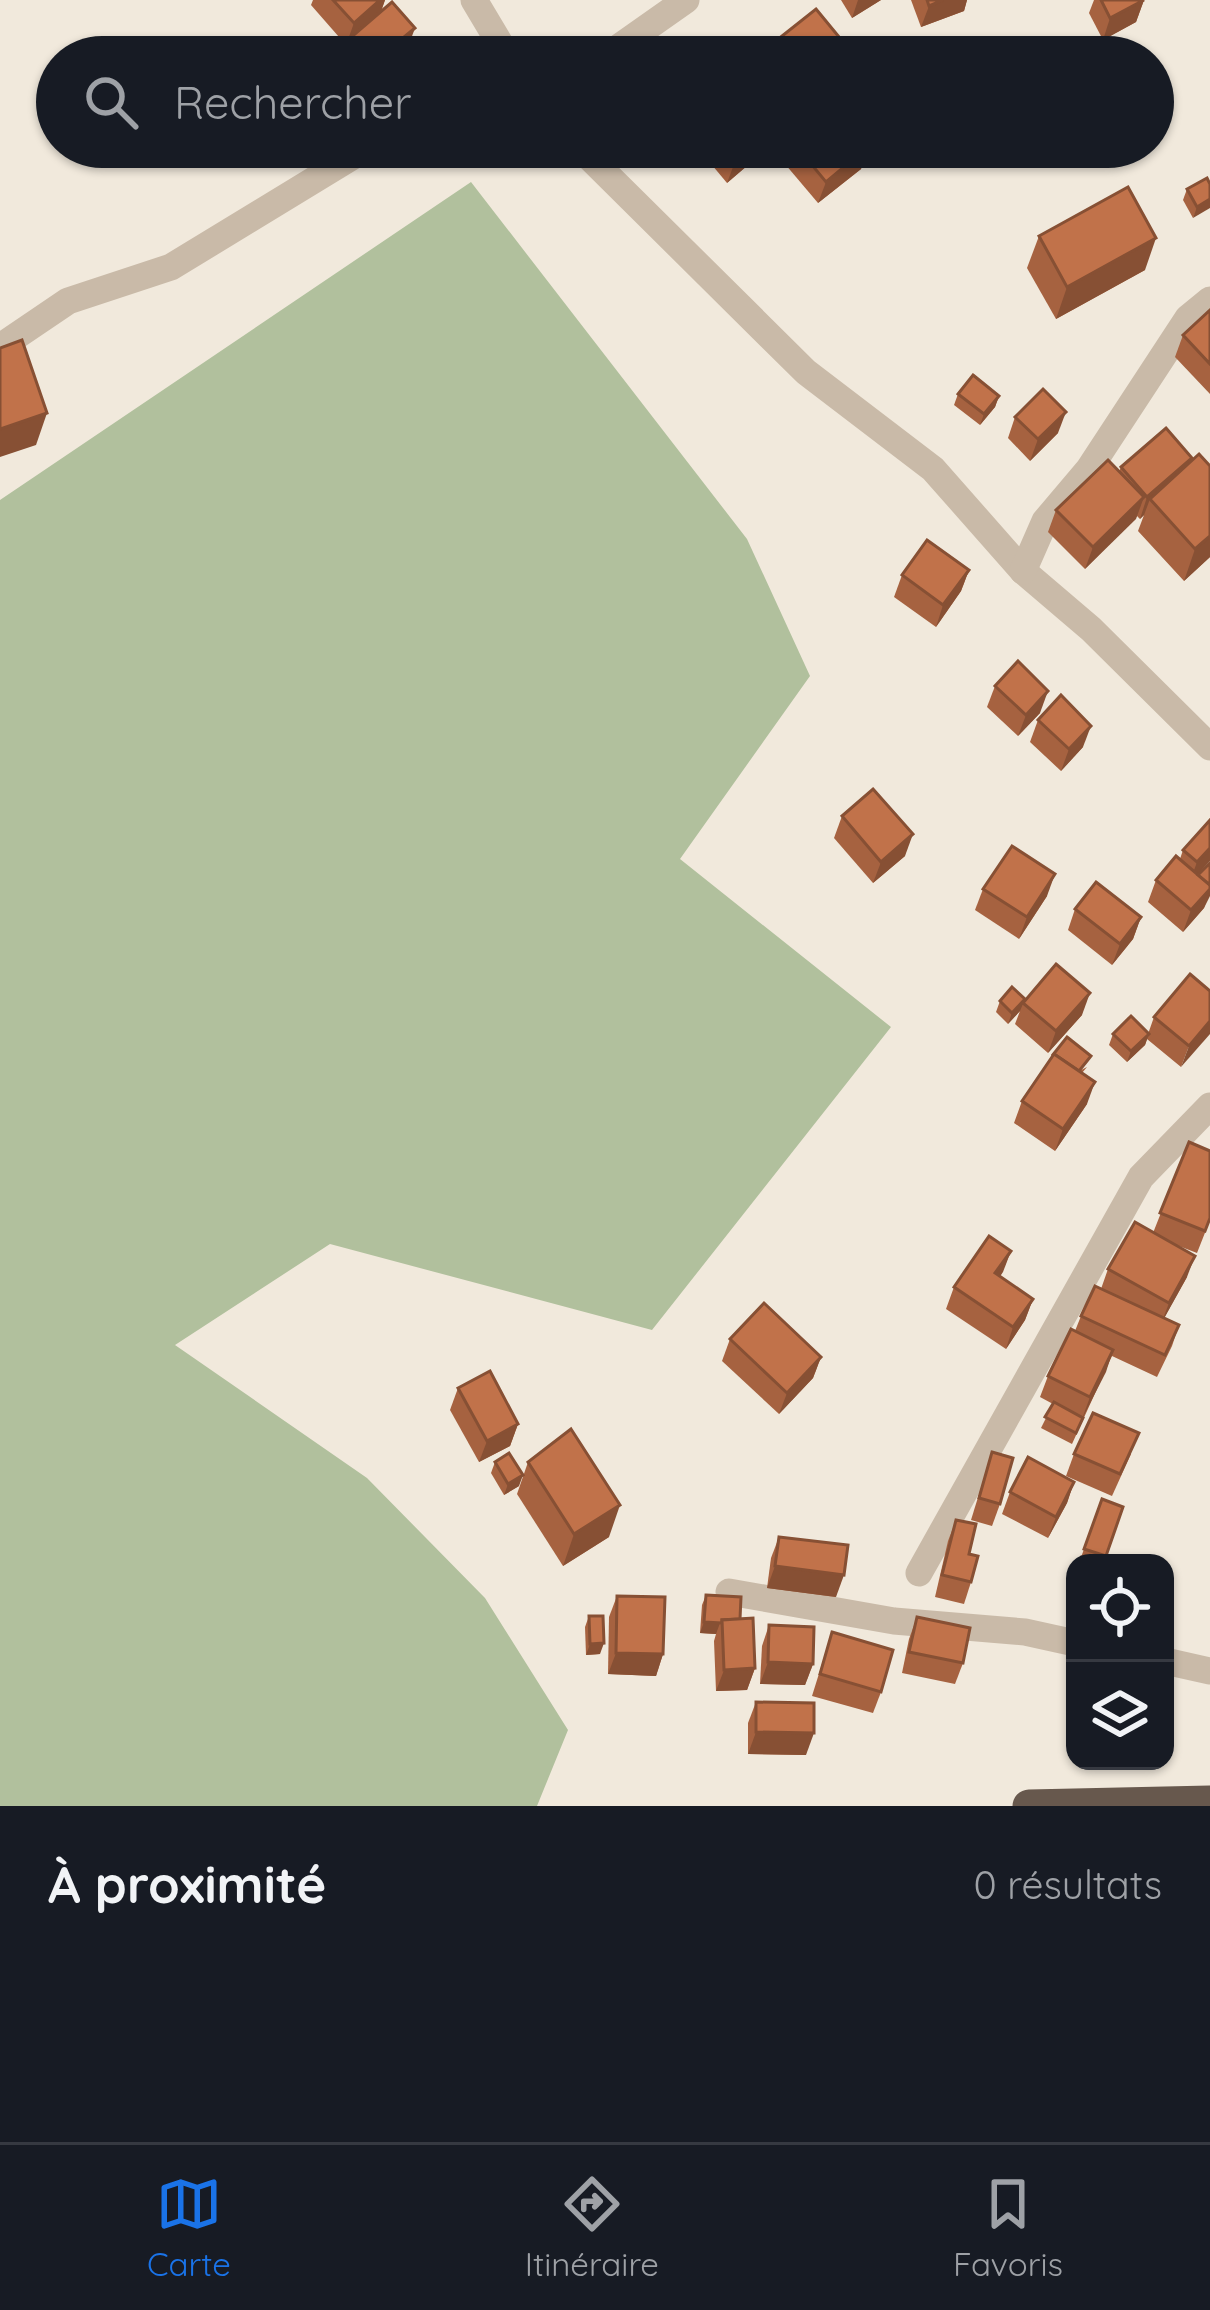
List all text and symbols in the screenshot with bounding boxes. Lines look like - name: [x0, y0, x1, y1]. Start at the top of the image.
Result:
- search box: [36, 36, 1174, 168]
- icon: search: [78, 69, 144, 135]
- text: Rechercher: [174, 74, 412, 130]
- map controls: [1066, 1554, 1174, 1770]
- button: locate: [1066, 1554, 1174, 1662]
- button: layers: [1066, 1662, 1174, 1770]
- text: À proximité: [48, 1852, 326, 1916]
- text: 0 résultats: [973, 1860, 1162, 1909]
- tab: Carte: [147, 2171, 231, 2284]
- tab: Itinéraire: [525, 2171, 659, 2284]
- tab: Favoris: [953, 2171, 1063, 2284]

